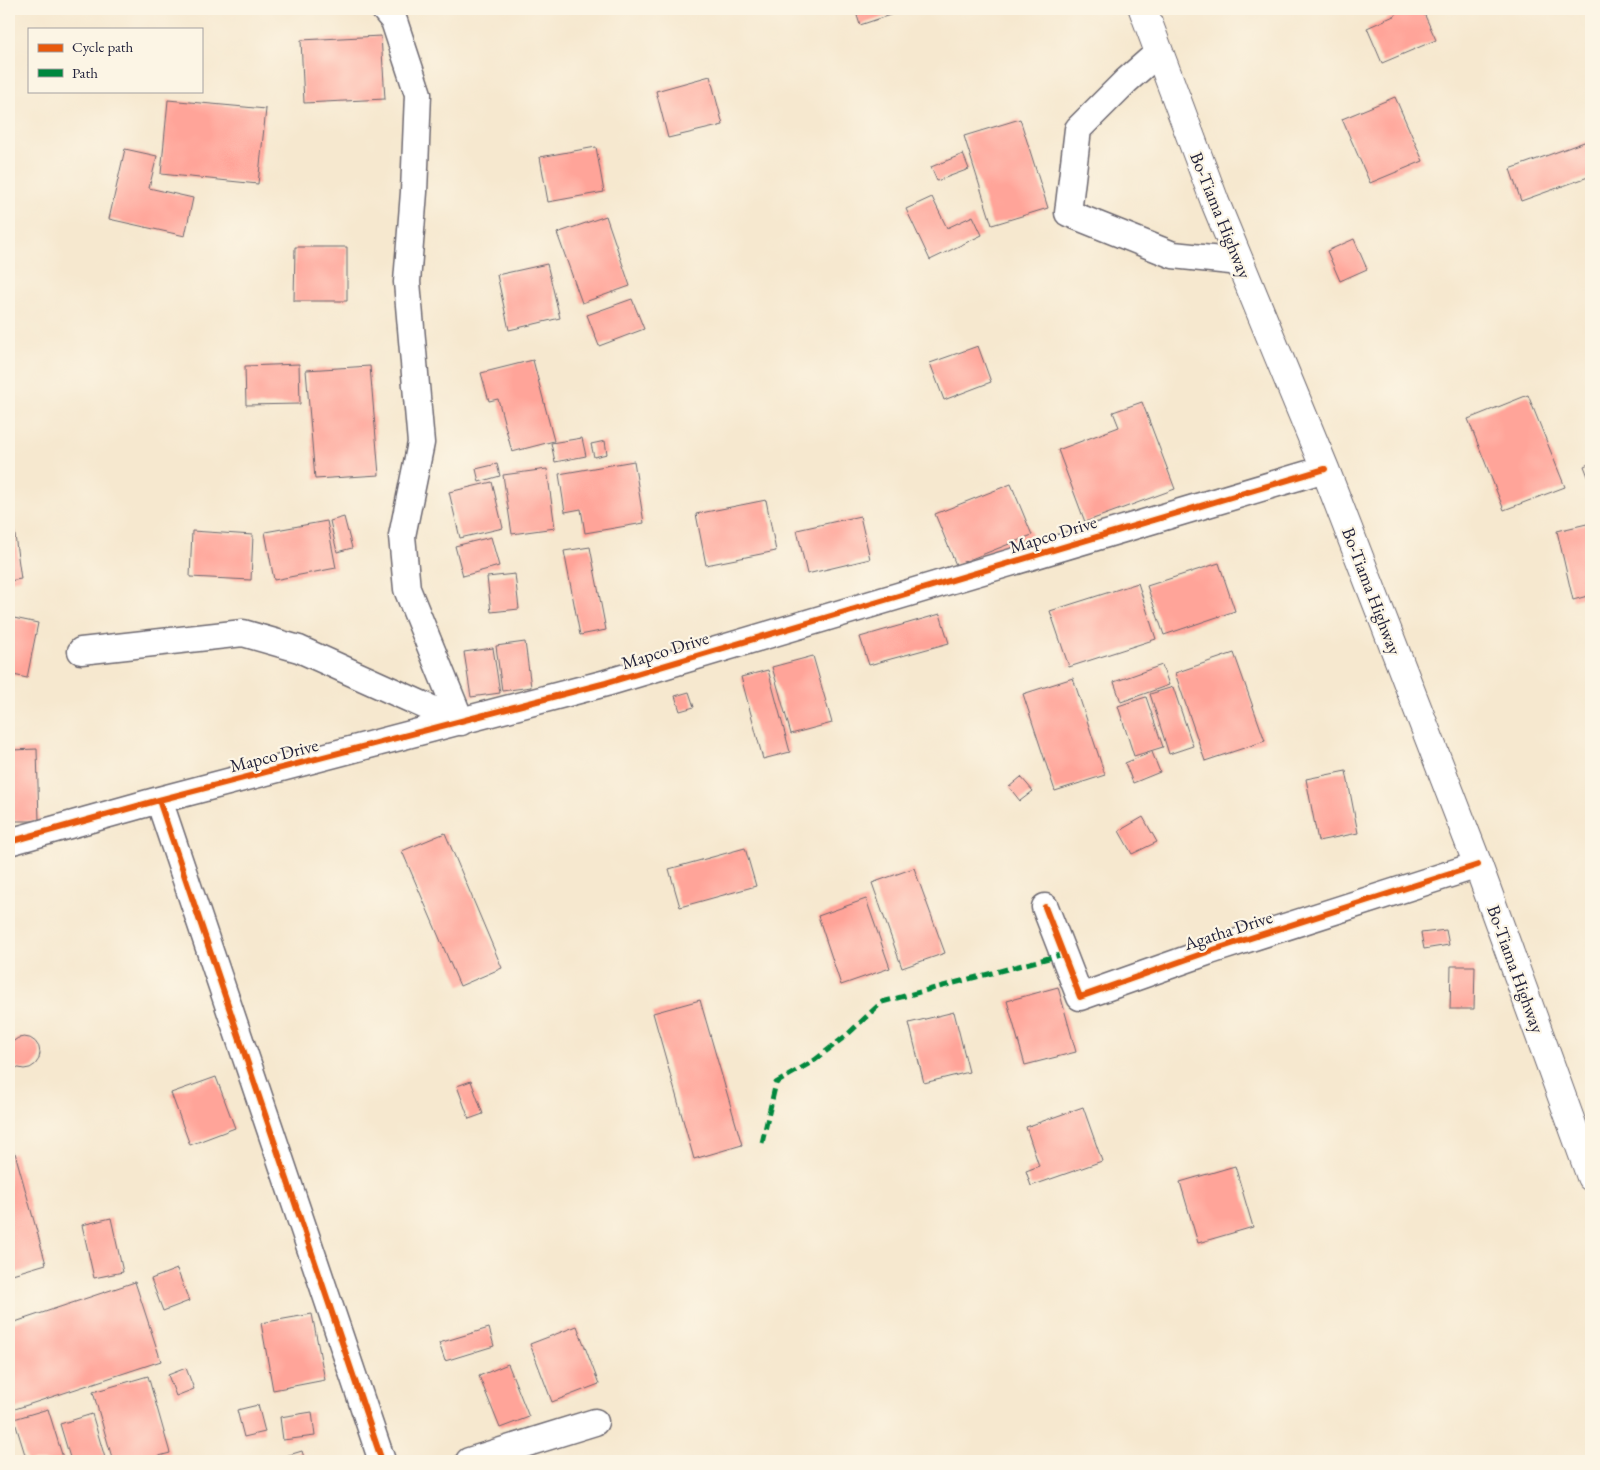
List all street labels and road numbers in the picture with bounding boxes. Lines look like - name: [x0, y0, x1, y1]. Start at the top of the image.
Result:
- street label: Bo-Tiama Highway: [1185, 148, 1257, 282]
- street label: Mapco Drive: [1006, 510, 1100, 558]
- street label: Bo-Tiama Highway: [1337, 524, 1407, 658]
- street label: Mapco Drive: [618, 626, 712, 674]
- street label: Mapco Drive: [227, 733, 321, 777]
- street label: Bo-Tiama Highway: [1482, 902, 1550, 1036]
- street label: Agatha Drive: [1180, 905, 1275, 955]

